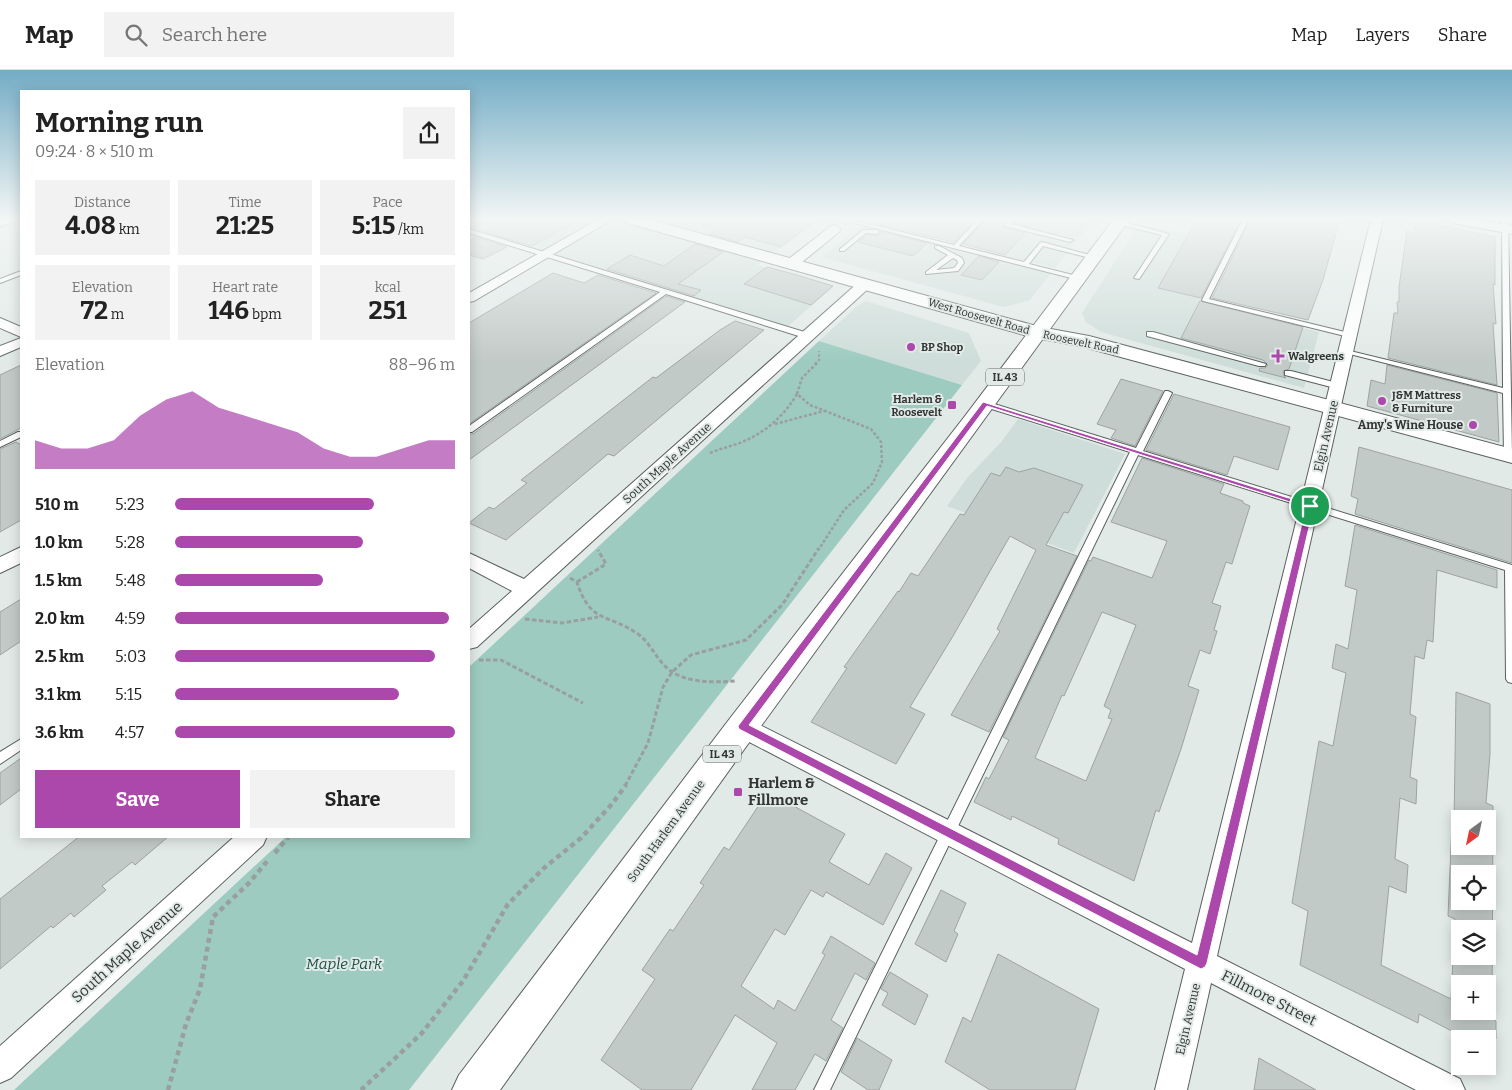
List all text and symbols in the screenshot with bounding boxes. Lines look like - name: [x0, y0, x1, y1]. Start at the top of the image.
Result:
- search box: [104, 12, 454, 57]
- text: Map: [25, 21, 74, 49]
- icon: search: [122, 21, 150, 49]
- text: Search here: [162, 23, 267, 46]
- text: Map: [1291, 24, 1327, 46]
- text: Layers: [1355, 24, 1410, 46]
- text: Share: [1438, 24, 1487, 46]
- text: Morning run: [35, 106, 203, 139]
- button: share: [403, 107, 455, 159]
- text: 09:24 · 8 × 510 m: [35, 142, 154, 161]
- text: Distance: [74, 194, 131, 211]
- text: Time: [228, 194, 262, 211]
- text: Pace: [373, 194, 403, 211]
- text: 4.08: [65, 211, 116, 241]
- text: 21:25: [216, 211, 274, 241]
- text: 5:15: [351, 211, 395, 241]
- text: km: [116, 221, 140, 238]
- text: /km: [395, 221, 424, 238]
- text: Elevation: [72, 279, 133, 296]
- text: Heart rate: [212, 279, 278, 296]
- text: kcal: [375, 279, 401, 296]
- text: 72: [81, 296, 108, 326]
- text: 146: [208, 296, 249, 326]
- text: 251: [369, 296, 407, 326]
- street label: West Roosevelt Road: [926, 296, 1032, 337]
- text: m: [108, 306, 124, 323]
- text: bpm: [249, 306, 282, 323]
- street label: Roosevelt Road: [1042, 328, 1121, 357]
- marker: BP Shop: [905, 341, 917, 353]
- place label: BP Shop: [921, 341, 963, 354]
- marker: Walgreens: [1272, 350, 1284, 362]
- place label: Walgreens: [1288, 350, 1344, 363]
- text: Elevation: [35, 355, 105, 374]
- text: 88–96 m: [389, 355, 455, 374]
- road number: IL 43: [986, 368, 1024, 386]
- place label: J&M Mattress & Furniture: [1391, 389, 1462, 415]
- place label: Harlem & Roosevelt: [891, 393, 943, 419]
- marker: J&M Mattress & Furniture: [1376, 395, 1388, 407]
- marker: Harlem & Roosevelt: [946, 399, 958, 411]
- street label: Elgin Avenue: [1311, 399, 1341, 473]
- place label: Amy's Wine House: [1358, 418, 1463, 432]
- marker: Amy's Wine House: [1467, 419, 1479, 431]
- street label: South Maple Avenue: [620, 420, 714, 506]
- pin: [1289, 485, 1331, 527]
- icon: arrive: [1296, 492, 1324, 520]
- text: 510 m: [35, 495, 79, 514]
- text: 5:23: [115, 495, 145, 514]
- text: 1.0 km: [35, 533, 83, 552]
- text: 5:28: [115, 533, 145, 552]
- text: 1.5 km: [35, 571, 82, 590]
- text: 5:48: [115, 571, 146, 590]
- text: 2.0 km: [35, 609, 85, 628]
- text: 4:59: [115, 609, 145, 628]
- text: 2.5 km: [35, 647, 84, 666]
- text: 5:03: [115, 647, 146, 666]
- text: 3.1 km: [35, 685, 81, 704]
- text: 5:15: [115, 685, 142, 704]
- text: 3.6 km: [35, 723, 84, 742]
- text: 4:57: [115, 723, 144, 742]
- road number: IL 43: [703, 746, 741, 762]
- button: Save: [35, 770, 240, 828]
- button: Share: [250, 770, 455, 828]
- place label: Harlem & Fillmore: [748, 774, 815, 809]
- street label: South Harlem Avenue: [624, 777, 708, 885]
- marker: Harlem & Fillmore: [732, 786, 744, 798]
- north arrow: [1451, 810, 1496, 855]
- map controls: [1451, 810, 1496, 1075]
- button: locate: [1451, 865, 1496, 910]
- street label: South Maple Avenue: [68, 898, 186, 1006]
- button: layers: [1451, 920, 1496, 965]
- park label: Maple Park: [306, 955, 383, 973]
- street label: Fillmore Street: [1219, 966, 1320, 1030]
- button: +: [1451, 975, 1496, 1020]
- street label: Elgin Avenue: [1173, 982, 1203, 1056]
- button: −: [1451, 1030, 1496, 1075]

